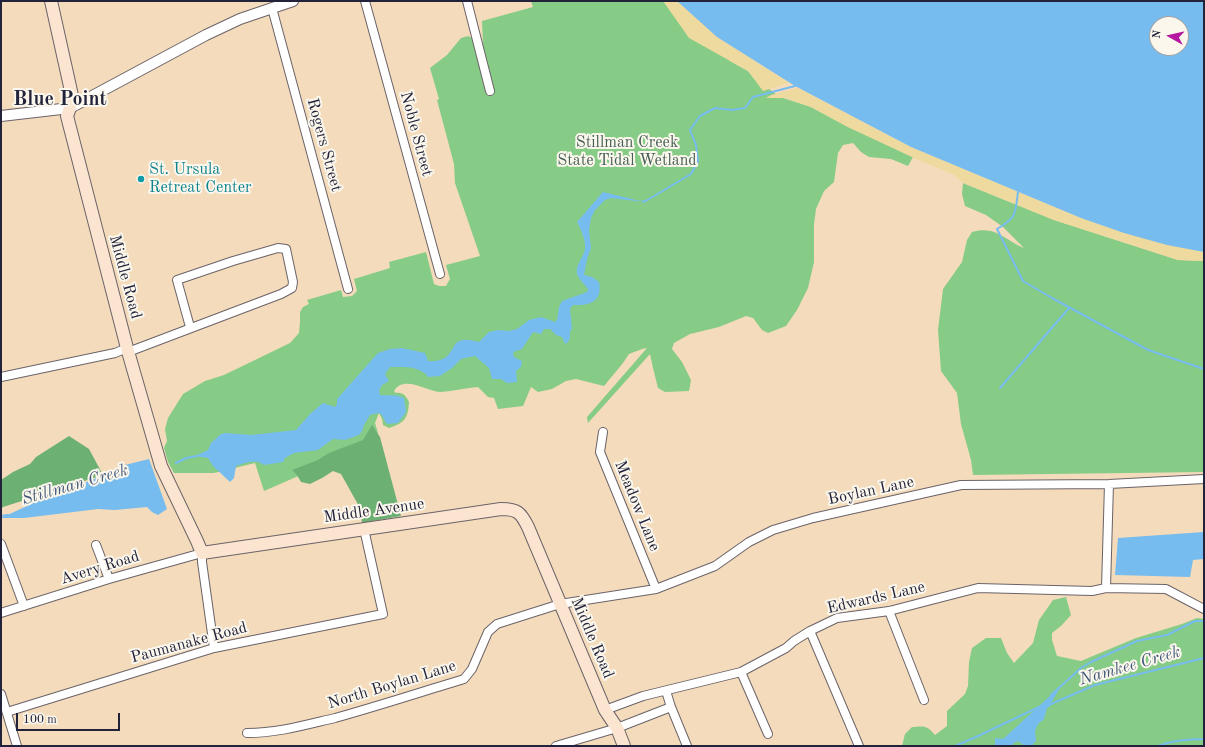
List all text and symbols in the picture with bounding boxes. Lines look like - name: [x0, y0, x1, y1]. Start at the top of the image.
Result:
- north arrow: [1149, 16, 1189, 56]
- text: N: [1152, 29, 1164, 39]
- district label: Blue Point: [13, 88, 107, 112]
- street label: Noble Street: [395, 89, 437, 179]
- street label: Rogers Street: [302, 96, 346, 194]
- park label: Stillman Creek State Tidal Wetland: [557, 133, 697, 171]
- place label: St. Ursula Retreat Center: [149, 160, 252, 198]
- marker: St. Ursula Retreat Center: [136, 174, 146, 184]
- street label: Middle Road: [105, 233, 145, 321]
- street label: Meadow Lane: [610, 458, 664, 554]
- water label: Stillman Creek: [19, 460, 131, 510]
- street label: Boylan Lane: [826, 473, 916, 509]
- street label: Middle Avenue: [322, 494, 426, 528]
- street label: Avery Road: [58, 547, 142, 589]
- street label: Edwards Lane: [825, 577, 927, 619]
- street label: Middle Road: [566, 595, 618, 681]
- street label: Paumanake Road: [129, 618, 249, 668]
- water label: Namkee Creek: [1077, 642, 1183, 690]
- street label: North Boylan Lane: [326, 656, 458, 714]
- scale bar: [18, 705, 122, 731]
- text: 100 m: [23, 714, 57, 726]

